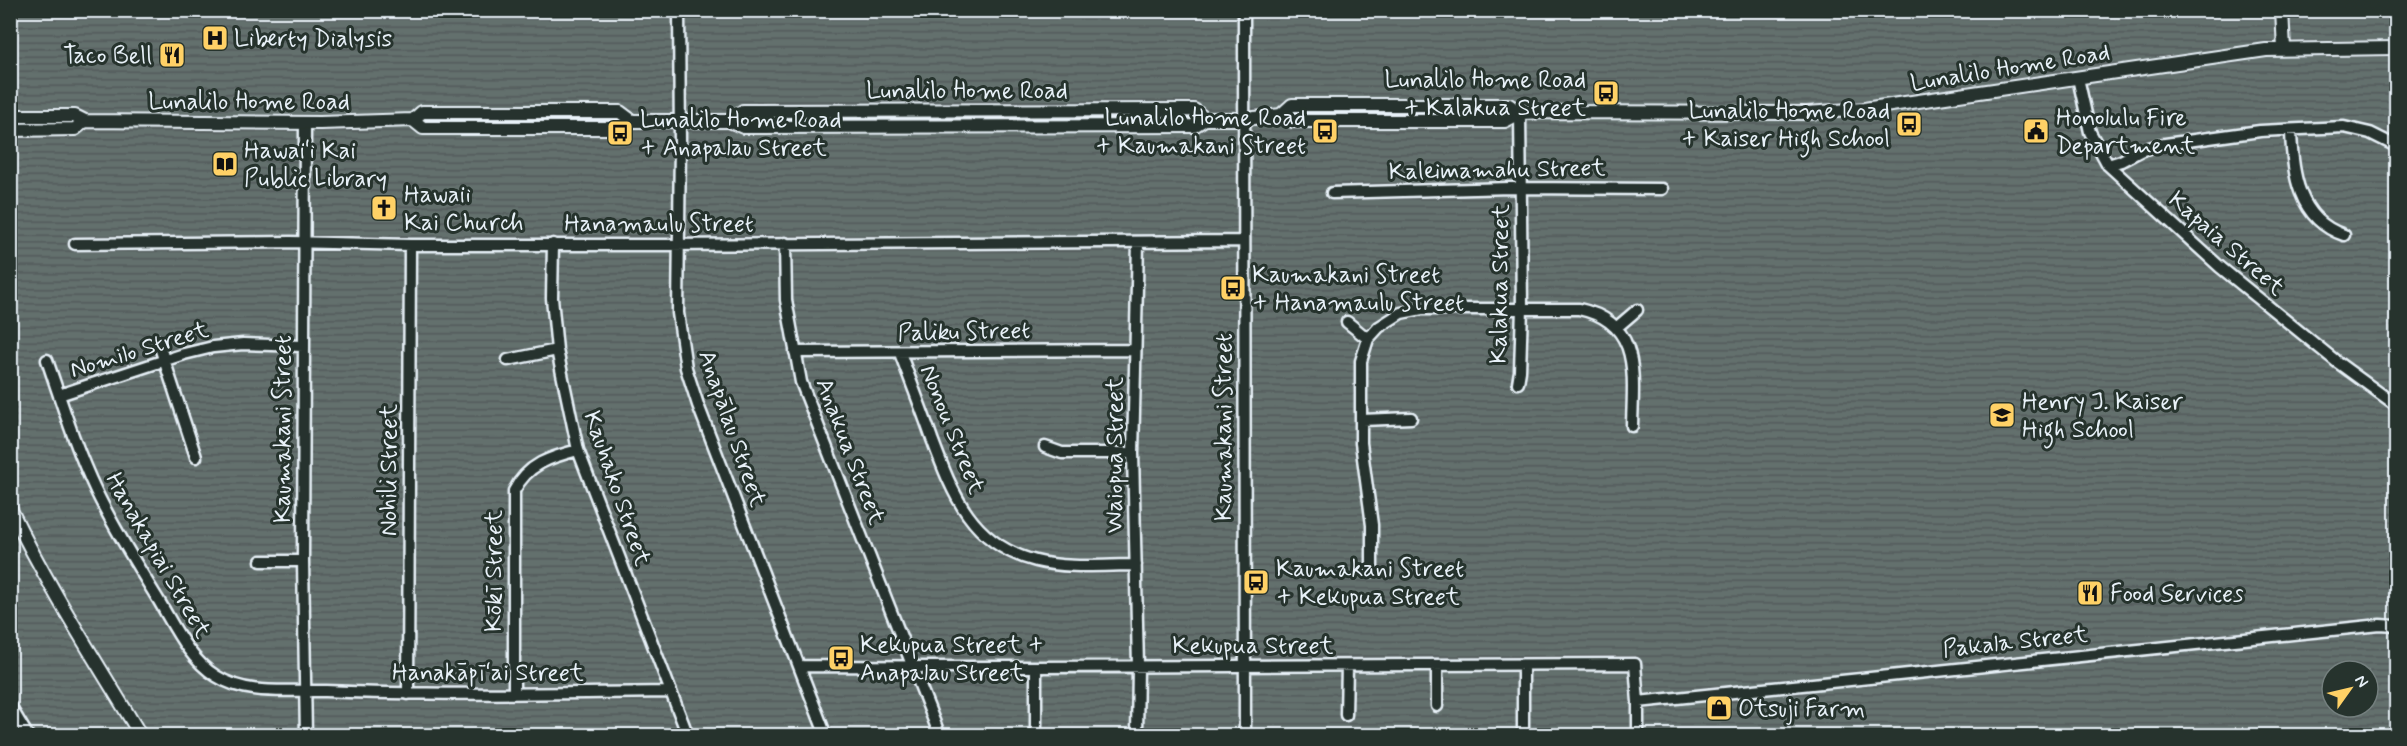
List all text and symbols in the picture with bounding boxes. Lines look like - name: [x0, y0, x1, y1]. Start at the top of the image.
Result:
- hospital icon: Liberty Dialysis: [200, 23, 230, 53]
- place label: Liberty Dialysis: [234, 24, 393, 55]
- street label: Lunalilo Home Road: [1908, 37, 2112, 100]
- restaurant icon: Taco Bell: [157, 40, 187, 70]
- place label: Taco Bell: [63, 41, 152, 72]
- place label: Lunalilo Home Road + Kalakua Street: [1384, 65, 1586, 124]
- street label: Lunalilo Home Road: [866, 76, 1068, 107]
- bus stop icon: Lunalilo Home Road + Kalakua Street: [1591, 78, 1621, 108]
- street label: Lunalilo Home Road: [148, 87, 350, 118]
- place label: Lunalilo Home Road + Kaiser High School: [1681, 96, 1890, 158]
- place label: Lunalilo Home Road + Kaumakani Street: [1095, 103, 1306, 162]
- place label: Honolulu Fire Department: [2056, 103, 2195, 162]
- place label: Lunalilo Home Road + Anapalau Street: [640, 105, 842, 164]
- bus stop icon: Lunalilo Home Road + Kaiser High School: [1894, 109, 1924, 139]
- bus stop icon: Lunalilo Home Road + Kaumakani Street: [1310, 116, 1340, 146]
- public building icon: Honolulu Fire Department: [2021, 116, 2051, 146]
- bus stop icon: Lunalilo Home Road + Anapalau Street: [605, 118, 635, 148]
- place label: Hawaiʻi Kai Public Library: [244, 136, 387, 195]
- library icon: Hawaiʻi Kai Public Library: [210, 149, 240, 179]
- street label: Kaleimamahu Street: [1388, 153, 1606, 188]
- place label: Hawaii Kai Church: [404, 180, 524, 239]
- street label: Kapaia Street: [2161, 185, 2291, 303]
- church icon: Hawaii Kai Church: [369, 193, 399, 223]
- street label: Kalakua Street: [1484, 204, 1517, 364]
- street label: Hanamaulu Street: [564, 209, 754, 240]
- place label: Kaumakani Street + Hanamaulu Street: [1252, 260, 1464, 319]
- bus stop icon: Kaumakani Street + Hanamaulu Street: [1218, 273, 1248, 303]
- street label: Nomilo Street: [66, 315, 212, 386]
- street label: Paliku Street: [897, 316, 1031, 349]
- street label: Kaumakani Street: [1209, 333, 1240, 521]
- street label: Kaumakani Street: [268, 335, 299, 523]
- street label: Anapālau Street: [690, 346, 773, 511]
- street label: Nonou Street: [912, 360, 992, 499]
- street label: Anakua Street: [807, 374, 892, 529]
- street label: Waiopua Street: [1100, 377, 1131, 533]
- place label: Henry J. Kaiser High School: [2022, 387, 2184, 449]
- school or university icon: Henry J. Kaiser High School: [1987, 400, 2017, 430]
- street label: Nohili Street: [374, 404, 405, 536]
- street label: Kauhako Street: [576, 407, 658, 570]
- street label: Hanakapiai Street: [98, 467, 218, 644]
- street label: Kōkī Street: [479, 510, 510, 632]
- place label: Kaumakani Street + Kekupua Street: [1276, 554, 1464, 613]
- bus stop icon: Kaumakani Street + Kekupua Street: [1241, 567, 1271, 597]
- restaurant icon: Food Services: [2075, 578, 2105, 608]
- place label: Food Services: [2110, 579, 2244, 610]
- street label: Pakala Street: [1941, 619, 2089, 666]
- place label: Kekupua Street + Anapalau Street: [860, 630, 1044, 689]
- street label: Kekupua Street: [1172, 631, 1334, 662]
- bus stop icon: Kekupua Street + Anapalau Street: [826, 643, 856, 673]
- street label: Hanakāpī‘ai Street: [392, 658, 584, 689]
- north arrow: [2320, 659, 2380, 719]
- text: N: [2350, 671, 2373, 692]
- shop icon: Otsuji Farm: [1704, 693, 1734, 723]
- place label: Otsuji Farm: [1738, 694, 1865, 725]

